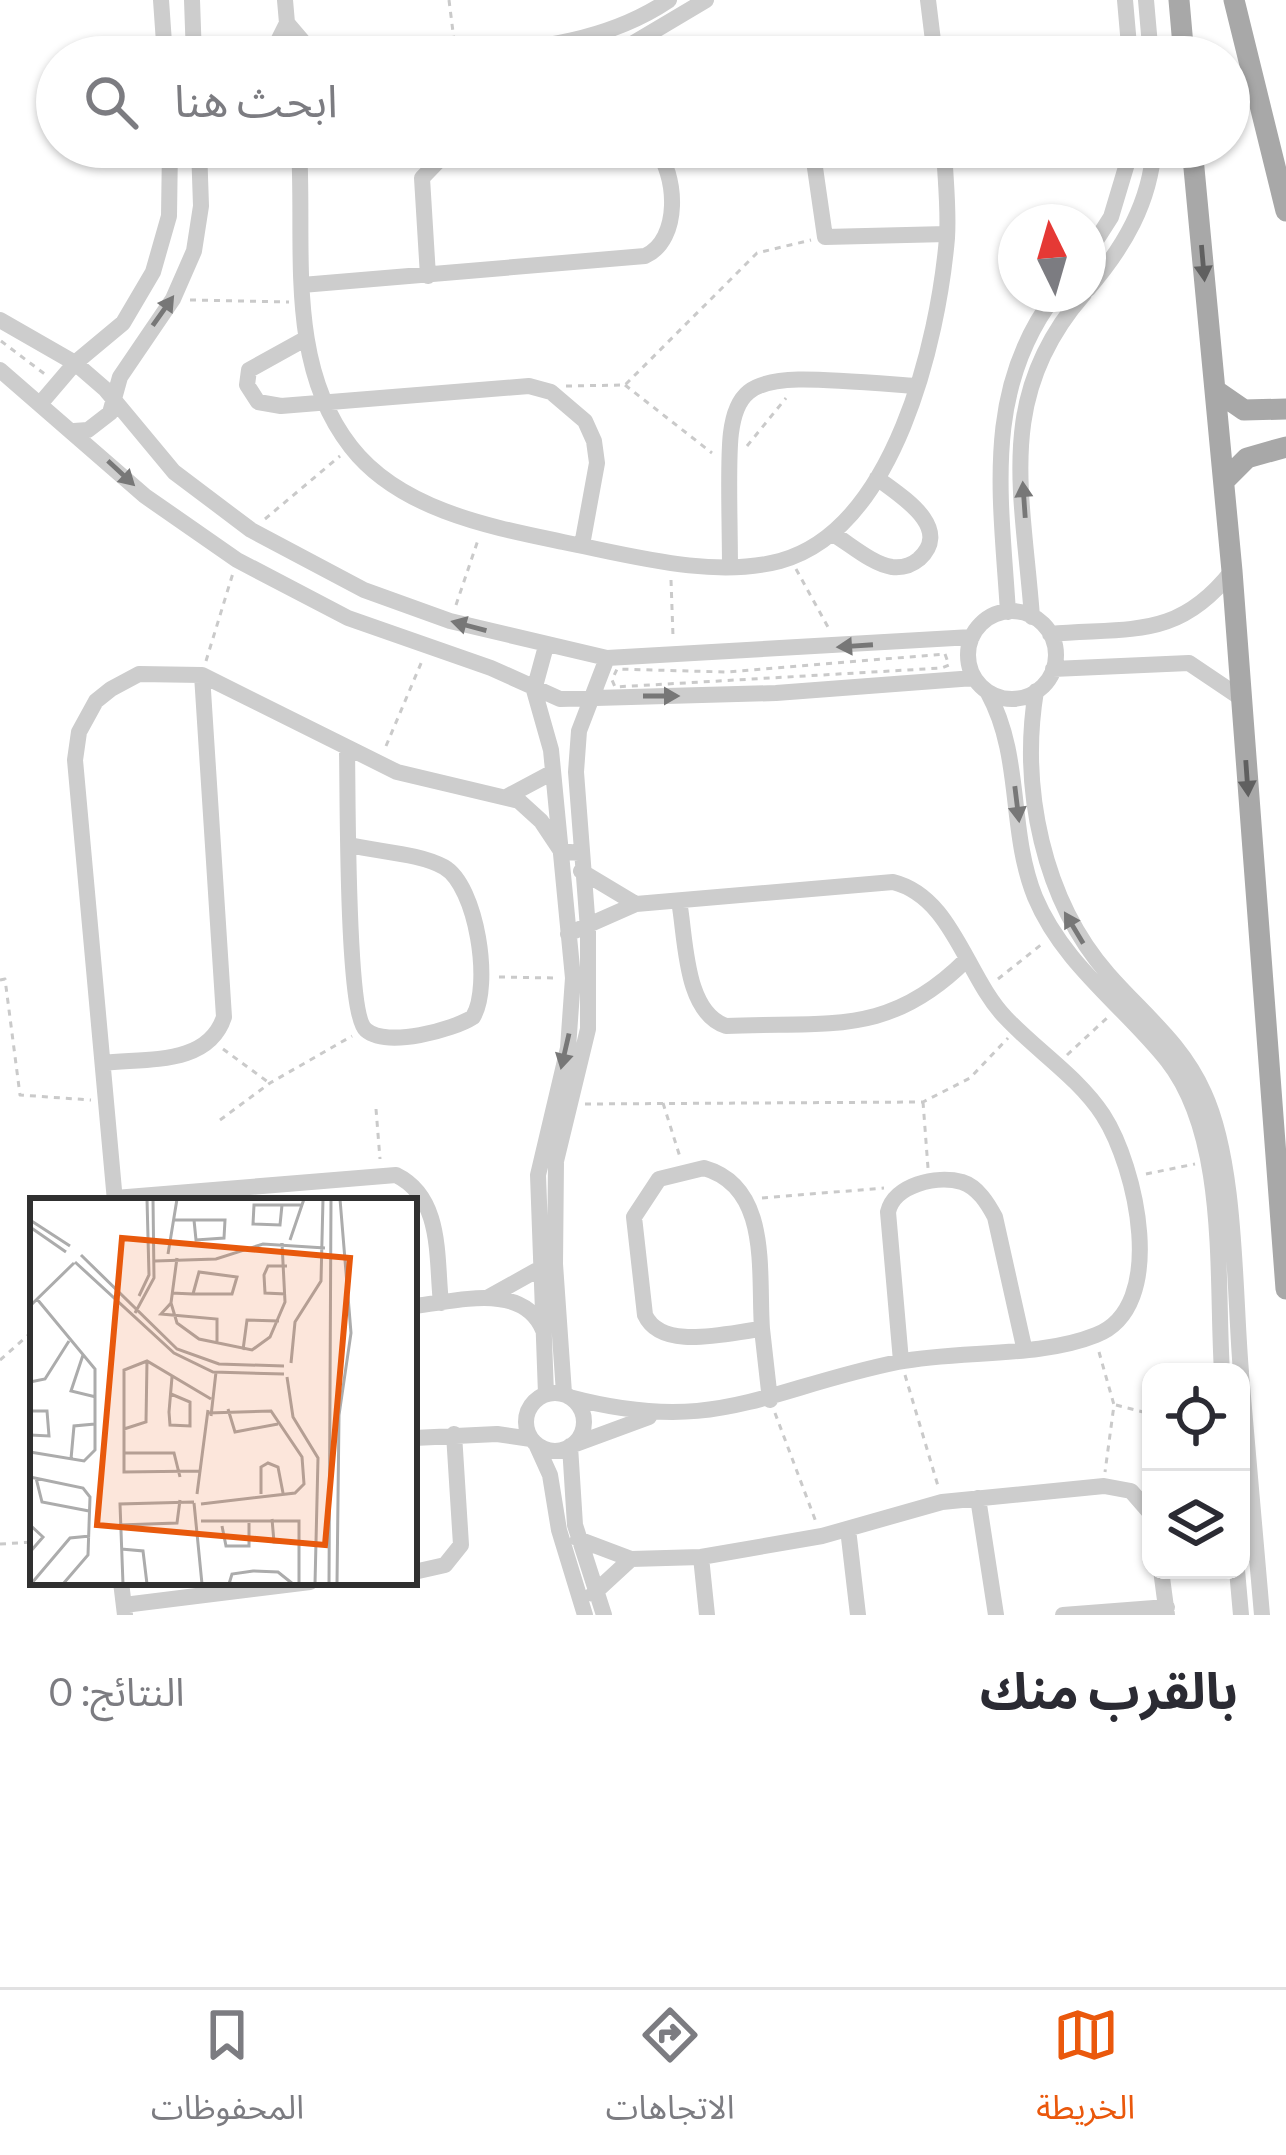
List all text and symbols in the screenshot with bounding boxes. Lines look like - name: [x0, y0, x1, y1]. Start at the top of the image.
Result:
- search box: [36, 36, 1250, 168]
- icon: search: [78, 69, 144, 135]
- text: ابحث هنا: [174, 71, 338, 126]
- north arrow: [998, 204, 1106, 312]
- one-way arrow: [1194, 245, 1213, 283]
- one-way arrow: [151, 295, 174, 327]
- one-way arrow: [106, 459, 135, 487]
- one-way arrow: [1014, 481, 1033, 518]
- one-way arrow: [450, 616, 487, 635]
- one-way arrow: [836, 637, 873, 656]
- one-way arrow: [643, 686, 681, 706]
- one-way arrow: [1238, 760, 1257, 797]
- one-way arrow: [1008, 786, 1027, 823]
- one-way arrow: [1064, 911, 1085, 945]
- one-way arrow: [555, 1033, 574, 1071]
- inset map: [30, 1198, 417, 1585]
- map controls: [1142, 1363, 1250, 1579]
- button: locate: [1142, 1363, 1250, 1471]
- button: layers: [1142, 1471, 1250, 1579]
- text: بالقرب منك: [980, 1657, 1238, 1720]
- text: النتائج: 0: [48, 1666, 185, 1714]
- tab: المحفوظات: [151, 2002, 304, 2143]
- tab: الاتجاهات: [606, 2002, 735, 2143]
- tab: الخريطة: [1036, 2002, 1135, 2143]

